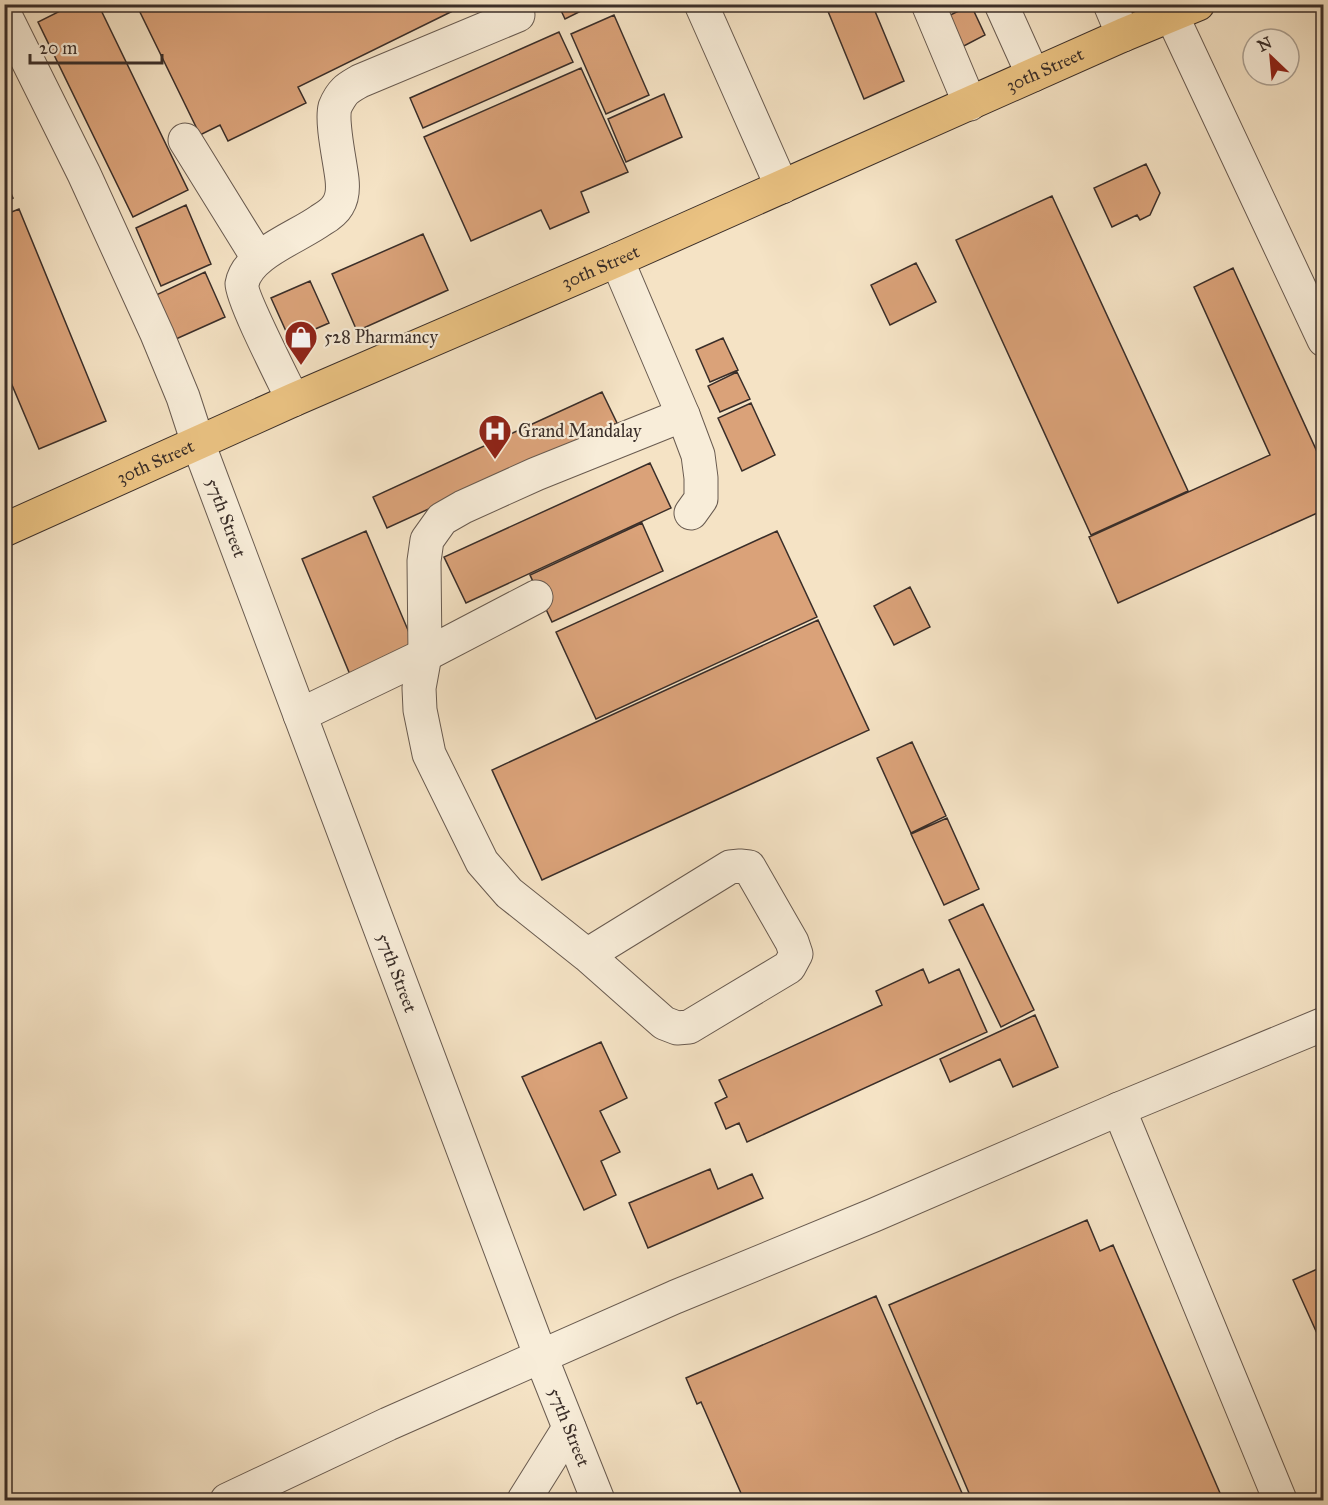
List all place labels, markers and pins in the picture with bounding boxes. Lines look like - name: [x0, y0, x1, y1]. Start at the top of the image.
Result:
- shop icon: 528 Pharmancy: [283, 319, 319, 366]
- place label: 528 Pharmancy: [324, 326, 438, 348]
- hospital icon: Grand Mandalay: [477, 413, 513, 460]
- place label: Grand Mandalay: [518, 420, 642, 442]

